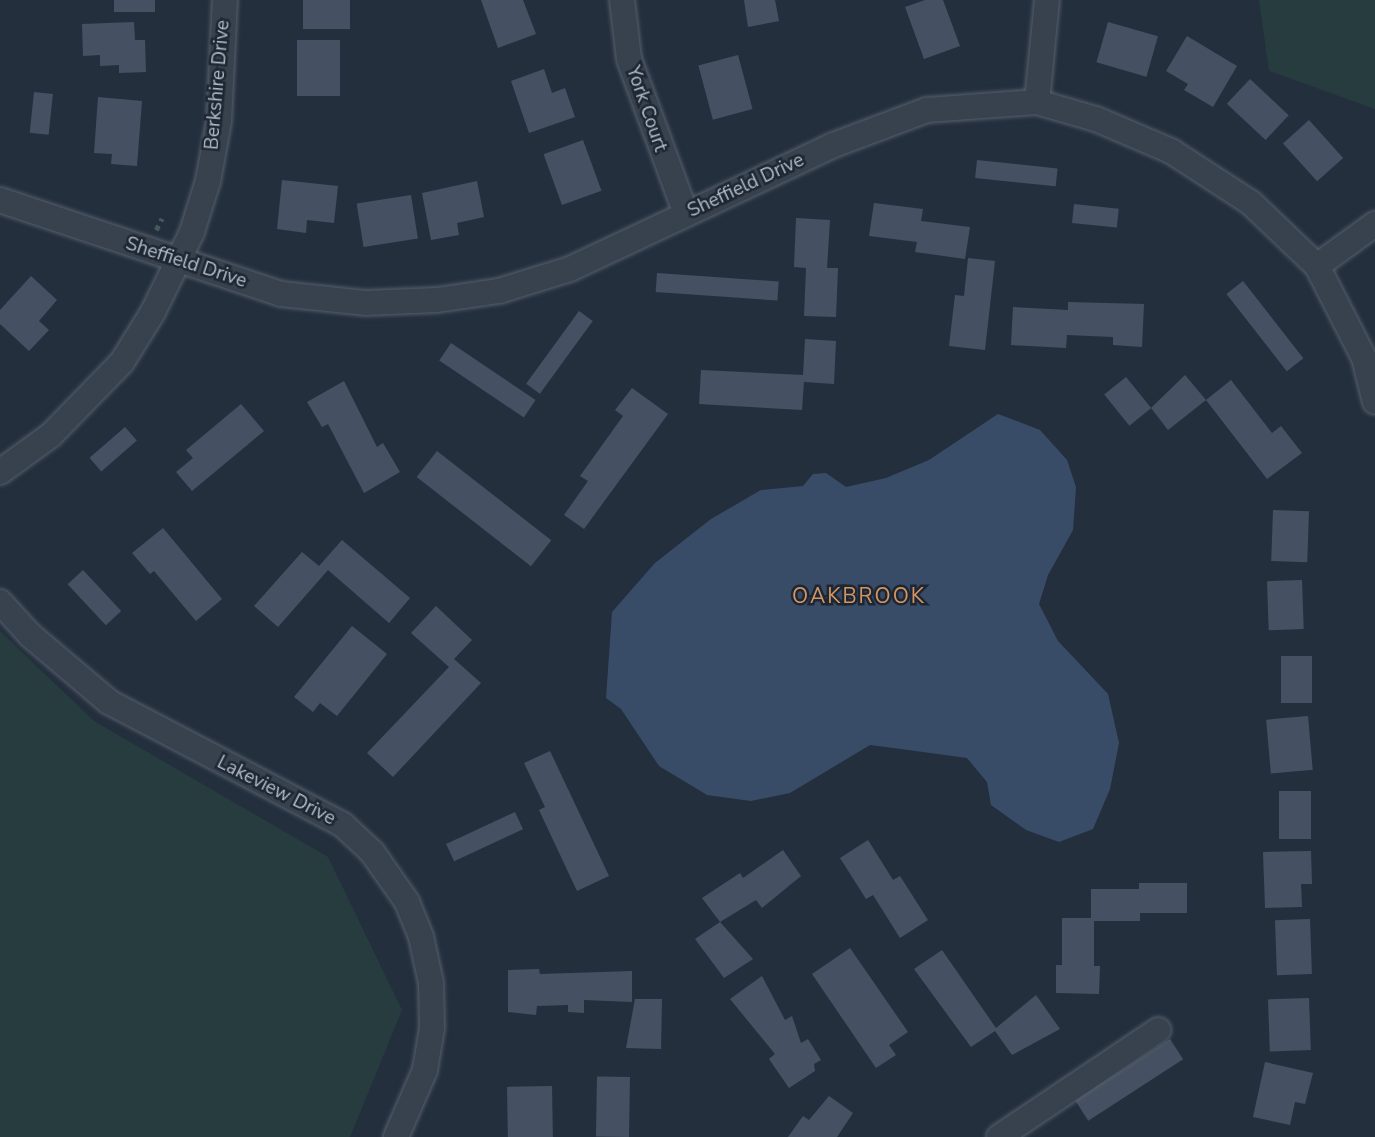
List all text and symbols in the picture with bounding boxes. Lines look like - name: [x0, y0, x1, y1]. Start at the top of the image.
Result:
- street label: Berkshire Drive: [201, 19, 235, 151]
- street label: York Court: [621, 63, 671, 155]
- street label: Sheffield Drive: [684, 149, 808, 223]
- street label: Sheffield Drive: [123, 233, 249, 293]
- district label: OAKBROOK: [793, 583, 925, 609]
- street label: Lakeview Drive: [213, 751, 339, 831]

